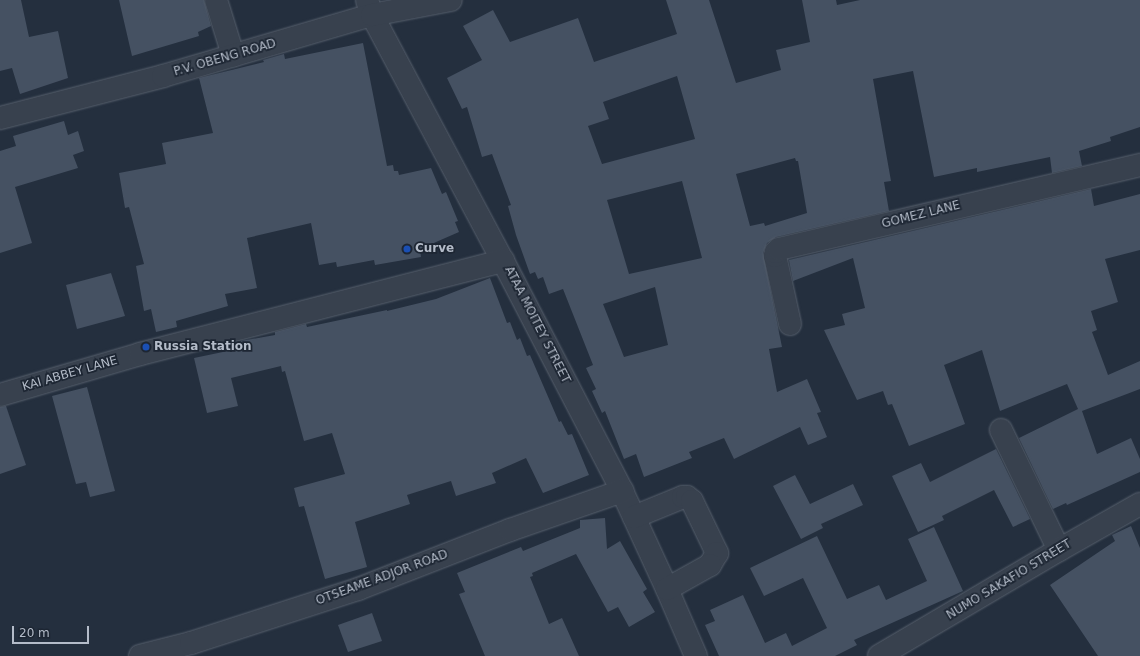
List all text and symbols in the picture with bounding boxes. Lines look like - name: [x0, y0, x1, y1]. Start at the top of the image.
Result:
- street label: P.V. OBENG ROAD: [172, 36, 278, 80]
- street label: GOMEZ LANE: [880, 198, 962, 232]
- place label: Curve: [415, 242, 454, 256]
- marker: Curve: [402, 244, 412, 254]
- street label: ATAA MOITEY STREET: [501, 264, 573, 386]
- place label: Russia Station: [154, 340, 252, 354]
- marker: Russia Station: [141, 342, 151, 352]
- street label: KAI ABBEY LANE: [21, 354, 119, 394]
- street label: NUMO SAKAFIO STREET: [944, 537, 1074, 623]
- street label: OTSEAME ADJOR ROAD: [314, 547, 450, 609]
- scale bar: [14, 618, 91, 644]
- text: 20 m: [19, 626, 50, 640]

